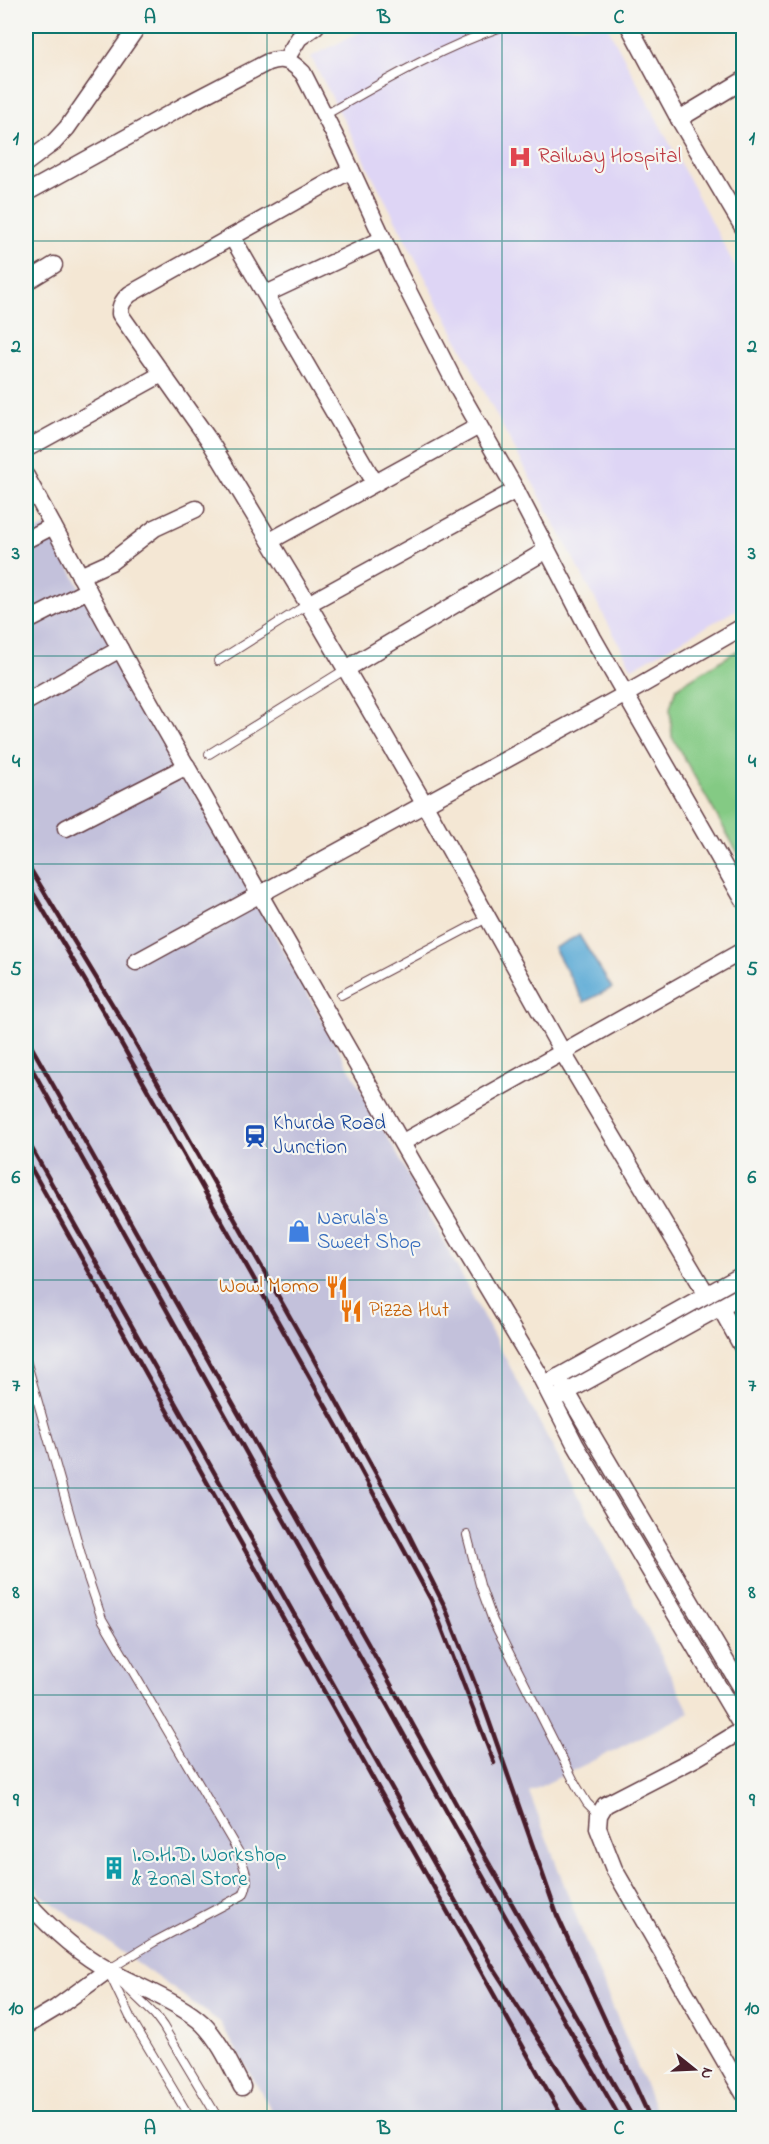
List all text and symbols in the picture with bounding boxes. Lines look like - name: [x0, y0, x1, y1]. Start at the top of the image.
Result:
- text: A: [144, 4, 156, 33]
- text: B: [376, 4, 391, 33]
- text: C: [614, 4, 625, 33]
- text: 1: [13, 125, 20, 154]
- text: 1: [749, 125, 756, 154]
- place label: Railway Hospital: [538, 142, 681, 174]
- hospital icon: Railway Hospital: [507, 144, 533, 170]
- text: 2: [10, 333, 21, 362]
- text: 2: [746, 333, 757, 362]
- text: 3: [11, 540, 20, 569]
- text: 3: [747, 540, 756, 569]
- text: 4: [12, 748, 21, 777]
- text: 4: [748, 748, 757, 777]
- text: 5: [10, 956, 22, 985]
- text: 5: [746, 956, 758, 985]
- place label: Khurda Road Junction: [273, 1109, 386, 1163]
- station icon: Khurda Road Junction: [242, 1123, 268, 1149]
- text: 6: [12, 1164, 21, 1193]
- text: 6: [748, 1164, 757, 1193]
- place label: Narula's Sweet Shop: [317, 1204, 421, 1258]
- shop icon: Narula's Sweet Shop: [286, 1218, 312, 1244]
- place label: Wow! Momo: [219, 1272, 319, 1302]
- restaurant icon: Wow! Momo: [324, 1274, 350, 1300]
- place label: Pizza Hut: [369, 1296, 449, 1326]
- restaurant icon: Pizza Hut: [338, 1298, 364, 1324]
- text: 7: [12, 1372, 21, 1401]
- text: 7: [748, 1372, 757, 1401]
- text: 8: [11, 1579, 20, 1608]
- text: 8: [747, 1579, 756, 1608]
- text: 9: [12, 1787, 20, 1816]
- text: 9: [748, 1787, 756, 1816]
- place label: I.O.H.D. Workshop & Zonal Store: [132, 1841, 287, 1895]
- building icon: I.O.H.D. Workshop & Zonal Store: [101, 1855, 127, 1881]
- text: 10: [9, 1995, 24, 2024]
- text: 10: [745, 1995, 760, 2024]
- north arrow: [664, 2039, 724, 2099]
- text: N: [693, 2064, 719, 2082]
- text: A: [144, 2115, 156, 2144]
- text: B: [376, 2115, 391, 2144]
- text: C: [614, 2115, 625, 2144]

